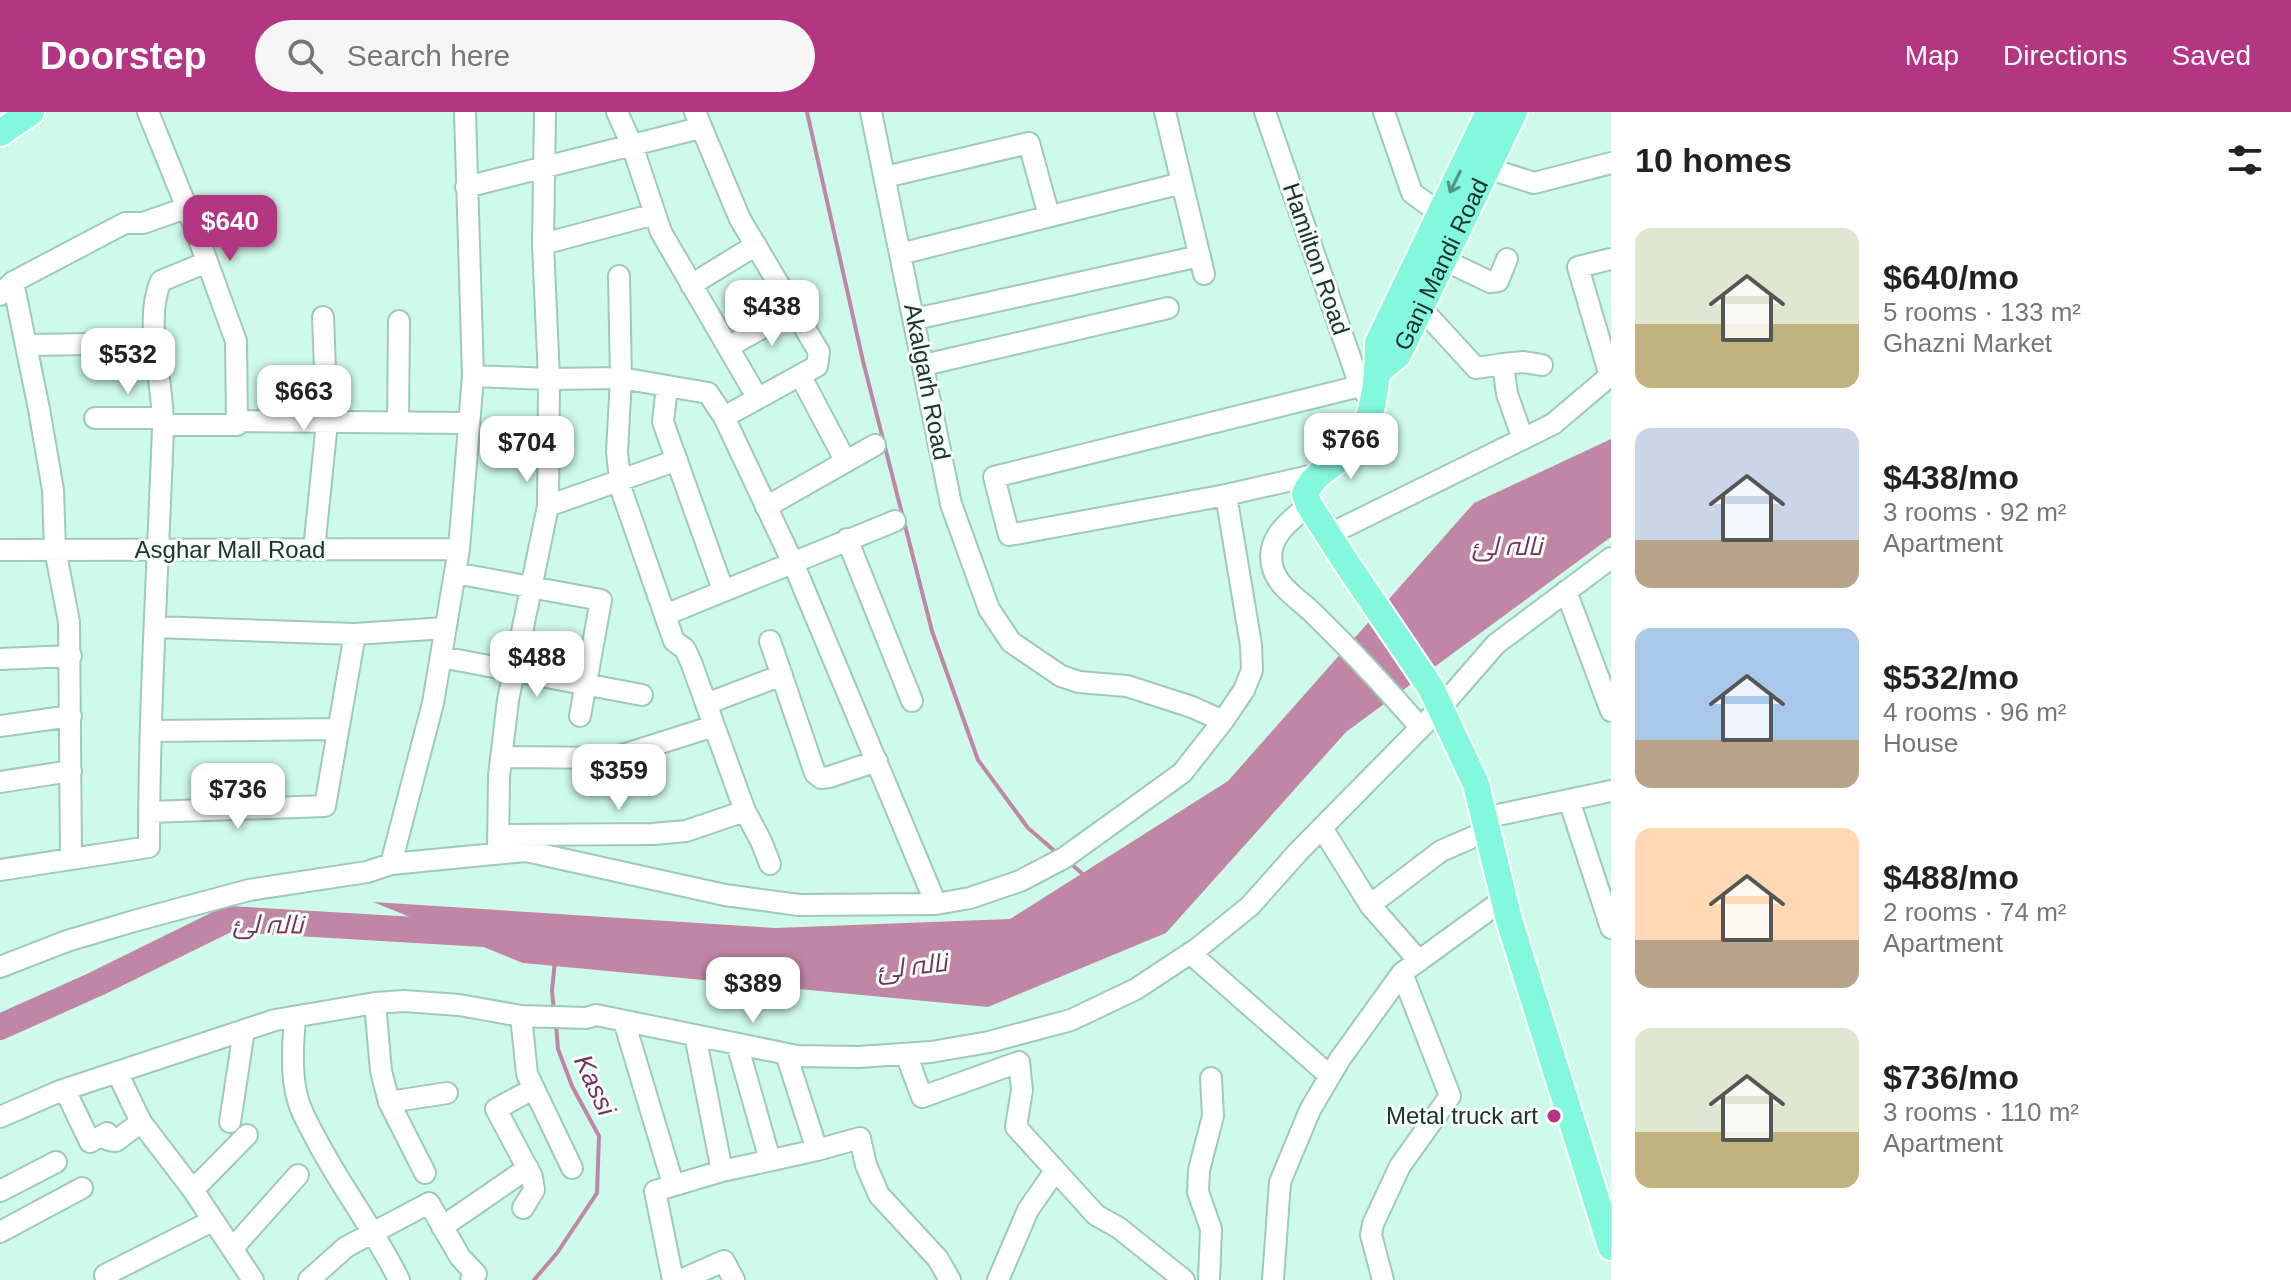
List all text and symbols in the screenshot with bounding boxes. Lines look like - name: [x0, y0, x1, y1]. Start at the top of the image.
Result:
- search box: [255, 20, 815, 92]
- icon: search: [283, 34, 327, 78]
- text: Doorstep: [40, 35, 207, 77]
- text: Search here: [347, 39, 510, 72]
- text: Map: [1905, 40, 1959, 71]
- text: Directions: [2003, 40, 2128, 71]
- text: Saved: [2172, 40, 2251, 71]
- icon: filters: [2223, 138, 2267, 182]
- text: 10 homes: [1635, 141, 1792, 179]
- one-way arrow: [1447, 170, 1462, 194]
- street label: Ganj Mandi Road: [1388, 174, 1493, 354]
- street label: Hamilton Road: [1278, 179, 1355, 338]
- pin: $640: [183, 195, 277, 263]
- text: $640: [201, 206, 259, 236]
- text: $640/mo: [1883, 258, 2019, 296]
- icon: home: [1699, 260, 1795, 356]
- pin: $438: [725, 280, 819, 348]
- text: $438: [743, 291, 801, 321]
- text: 5 rooms · 133 m²: [1883, 297, 2081, 327]
- street label: Akalgarh Road: [899, 301, 956, 462]
- pin: $532: [81, 328, 175, 396]
- text: Ghazni Market: [1883, 328, 2052, 358]
- text: $532: [99, 339, 157, 369]
- pin: $663: [257, 365, 351, 433]
- text: $663: [275, 376, 333, 406]
- pin: $766: [1304, 413, 1398, 481]
- pin: $704: [480, 416, 574, 484]
- text: $766: [1322, 424, 1380, 454]
- text: $704: [498, 427, 556, 457]
- text: $438/mo: [1883, 458, 2019, 496]
- icon: home: [1699, 460, 1795, 556]
- text: 3 rooms · 92 m²: [1883, 497, 2067, 527]
- text: Apartment: [1883, 528, 2003, 558]
- water label: نالہ لئ: [1472, 531, 1545, 562]
- street label: Asghar Mall Road: [135, 536, 325, 563]
- pin: $488: [490, 631, 584, 699]
- text: $488: [508, 642, 566, 672]
- text: $532/mo: [1883, 658, 2019, 696]
- icon: home: [1699, 660, 1795, 756]
- text: 4 rooms · 96 m²: [1883, 697, 2067, 727]
- text: House: [1883, 728, 1958, 758]
- pin: $359: [572, 744, 666, 812]
- text: $359: [590, 755, 648, 785]
- pin: $736: [191, 763, 285, 831]
- text: $736: [209, 774, 267, 804]
- text: $488/mo: [1883, 858, 2019, 896]
- icon: home: [1699, 860, 1795, 956]
- text: 2 rooms · 74 m²: [1883, 897, 2067, 927]
- water label: نالہ لئ: [232, 908, 307, 941]
- text: Apartment: [1883, 928, 2003, 958]
- water label: نالہ لئ: [875, 946, 952, 986]
- pin: $389: [706, 957, 800, 1025]
- text: $389: [724, 968, 782, 998]
- water label: Kassi: [568, 1050, 623, 1121]
- text: $736/mo: [1883, 1058, 2019, 1096]
- icon: home: [1699, 1060, 1795, 1156]
- text: 3 rooms · 110 m²: [1883, 1097, 2079, 1127]
- place label: Metal truck art: [1386, 1102, 1538, 1129]
- marker: Metal truck art: [1545, 1107, 1563, 1125]
- text: Apartment: [1883, 1128, 2003, 1158]

